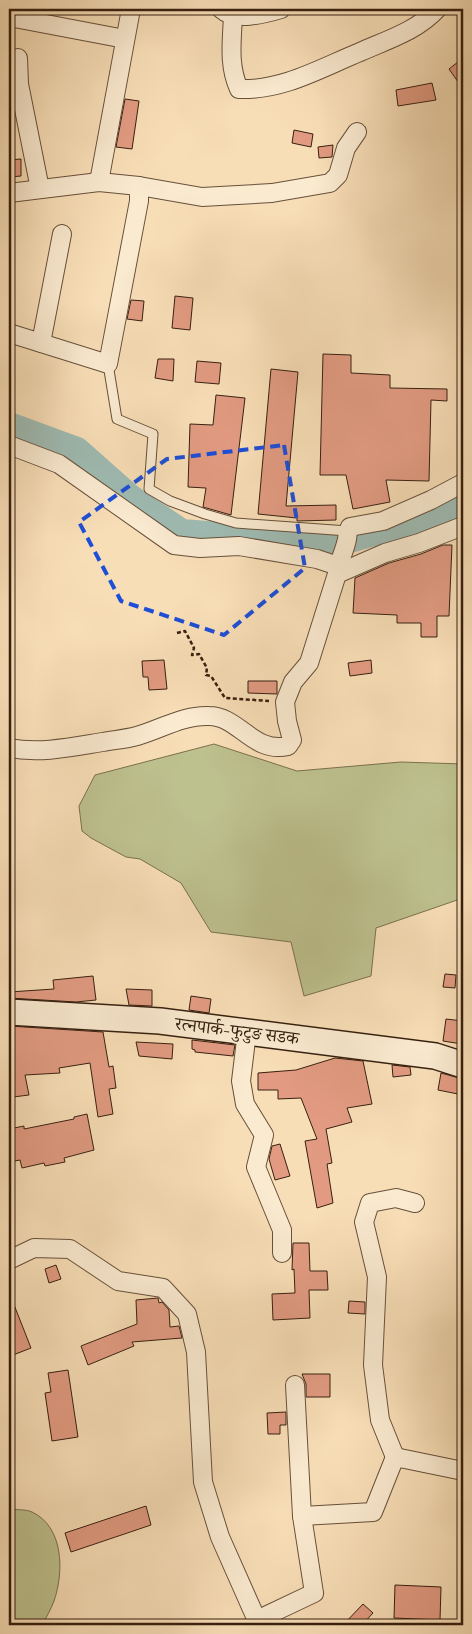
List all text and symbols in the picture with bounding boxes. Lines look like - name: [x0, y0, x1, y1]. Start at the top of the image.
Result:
- street label: रत्नपार्क-फुटुङ सडक: [173, 1012, 301, 1051]

